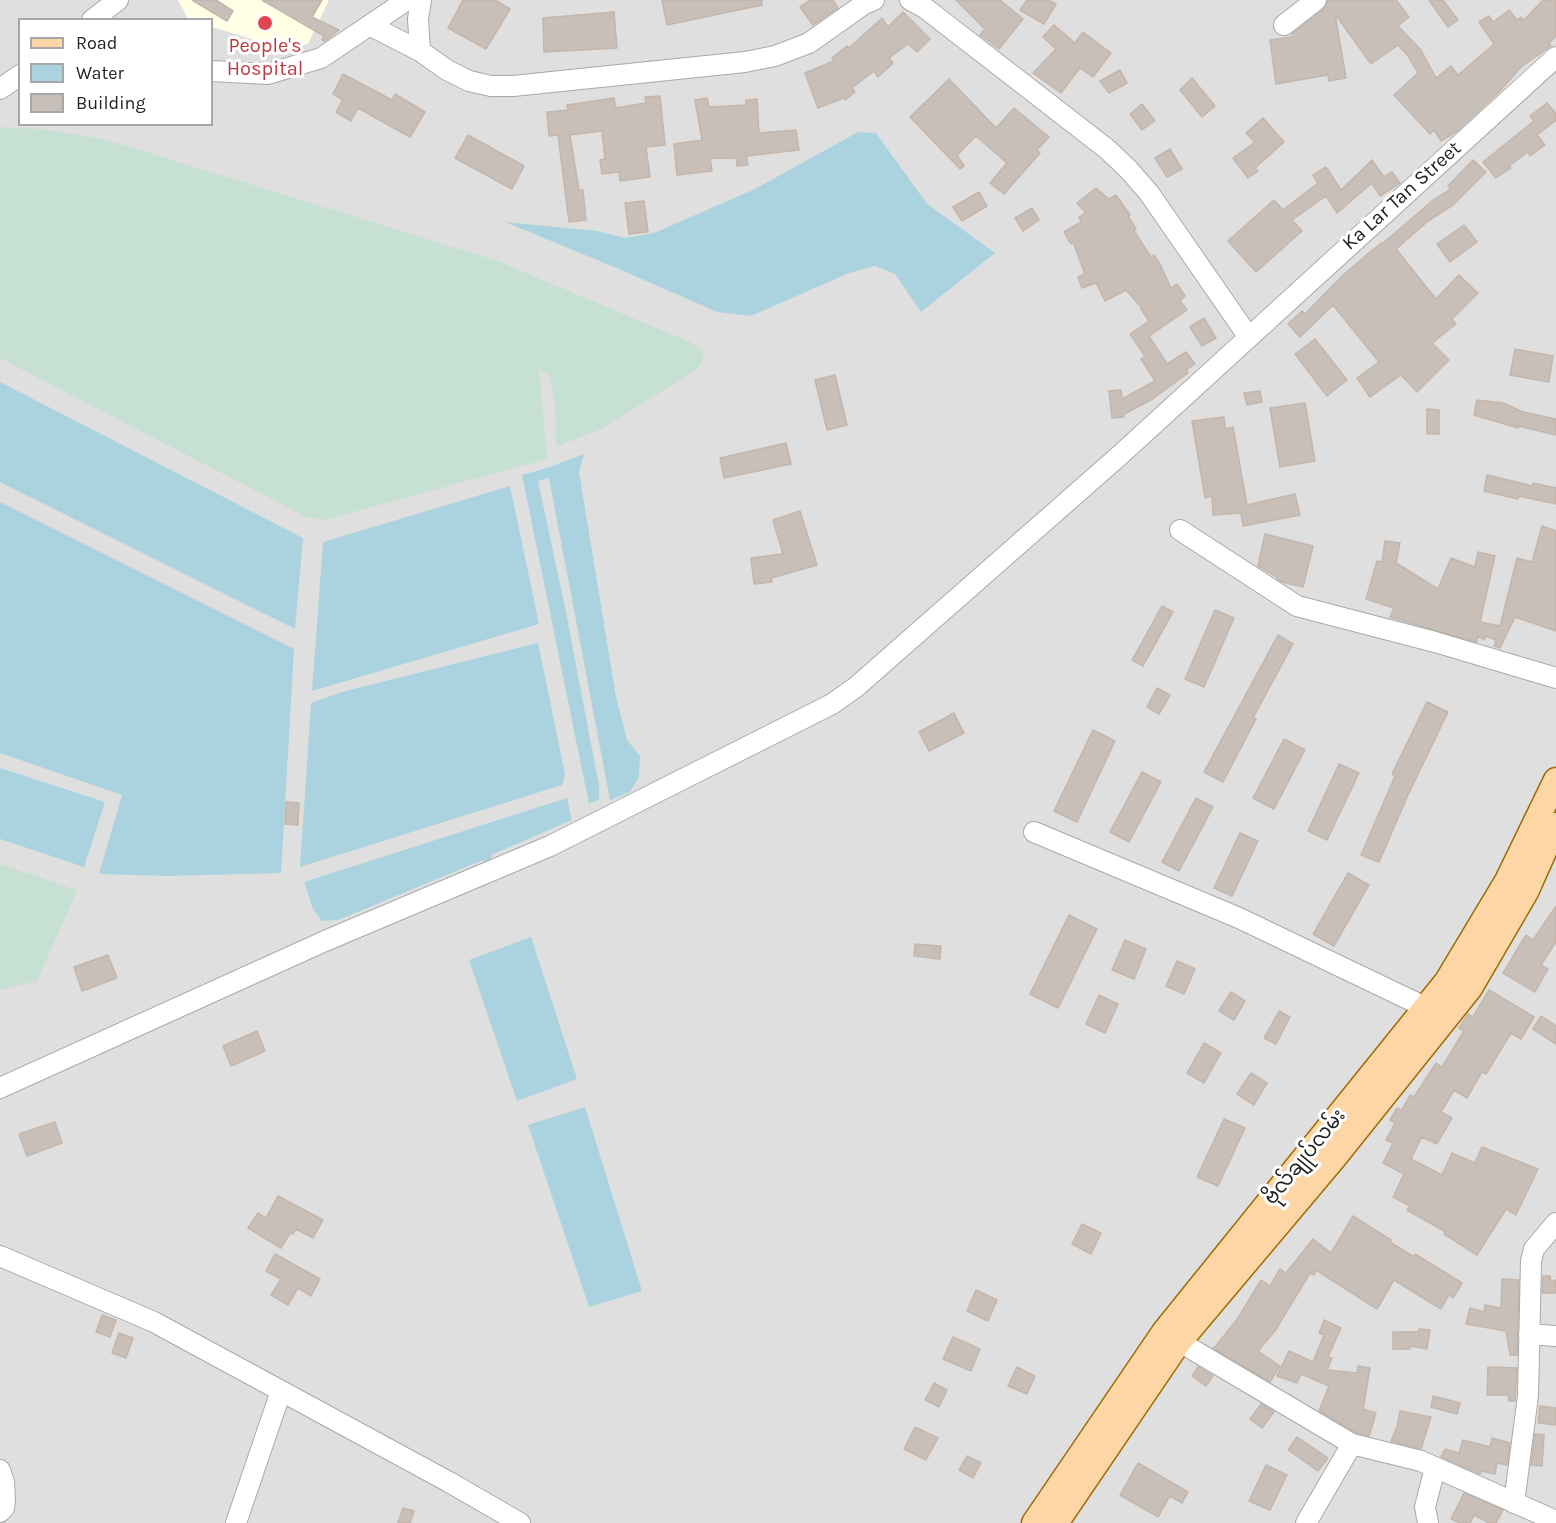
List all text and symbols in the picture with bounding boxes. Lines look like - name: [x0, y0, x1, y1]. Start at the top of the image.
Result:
- marker: People's Hospital: [256, 14, 274, 32]
- legend: [18, 18, 213, 126]
- text: Road: [76, 32, 117, 54]
- place label: People's Hospital: [227, 34, 303, 81]
- text: Water: [76, 62, 124, 84]
- text: Building: [76, 92, 146, 114]
- street label: Ka Lar Tan Street: [1338, 136, 1466, 256]
- street label: ဗိုလ်ချုပ်လမ်း: [1259, 1104, 1351, 1210]

